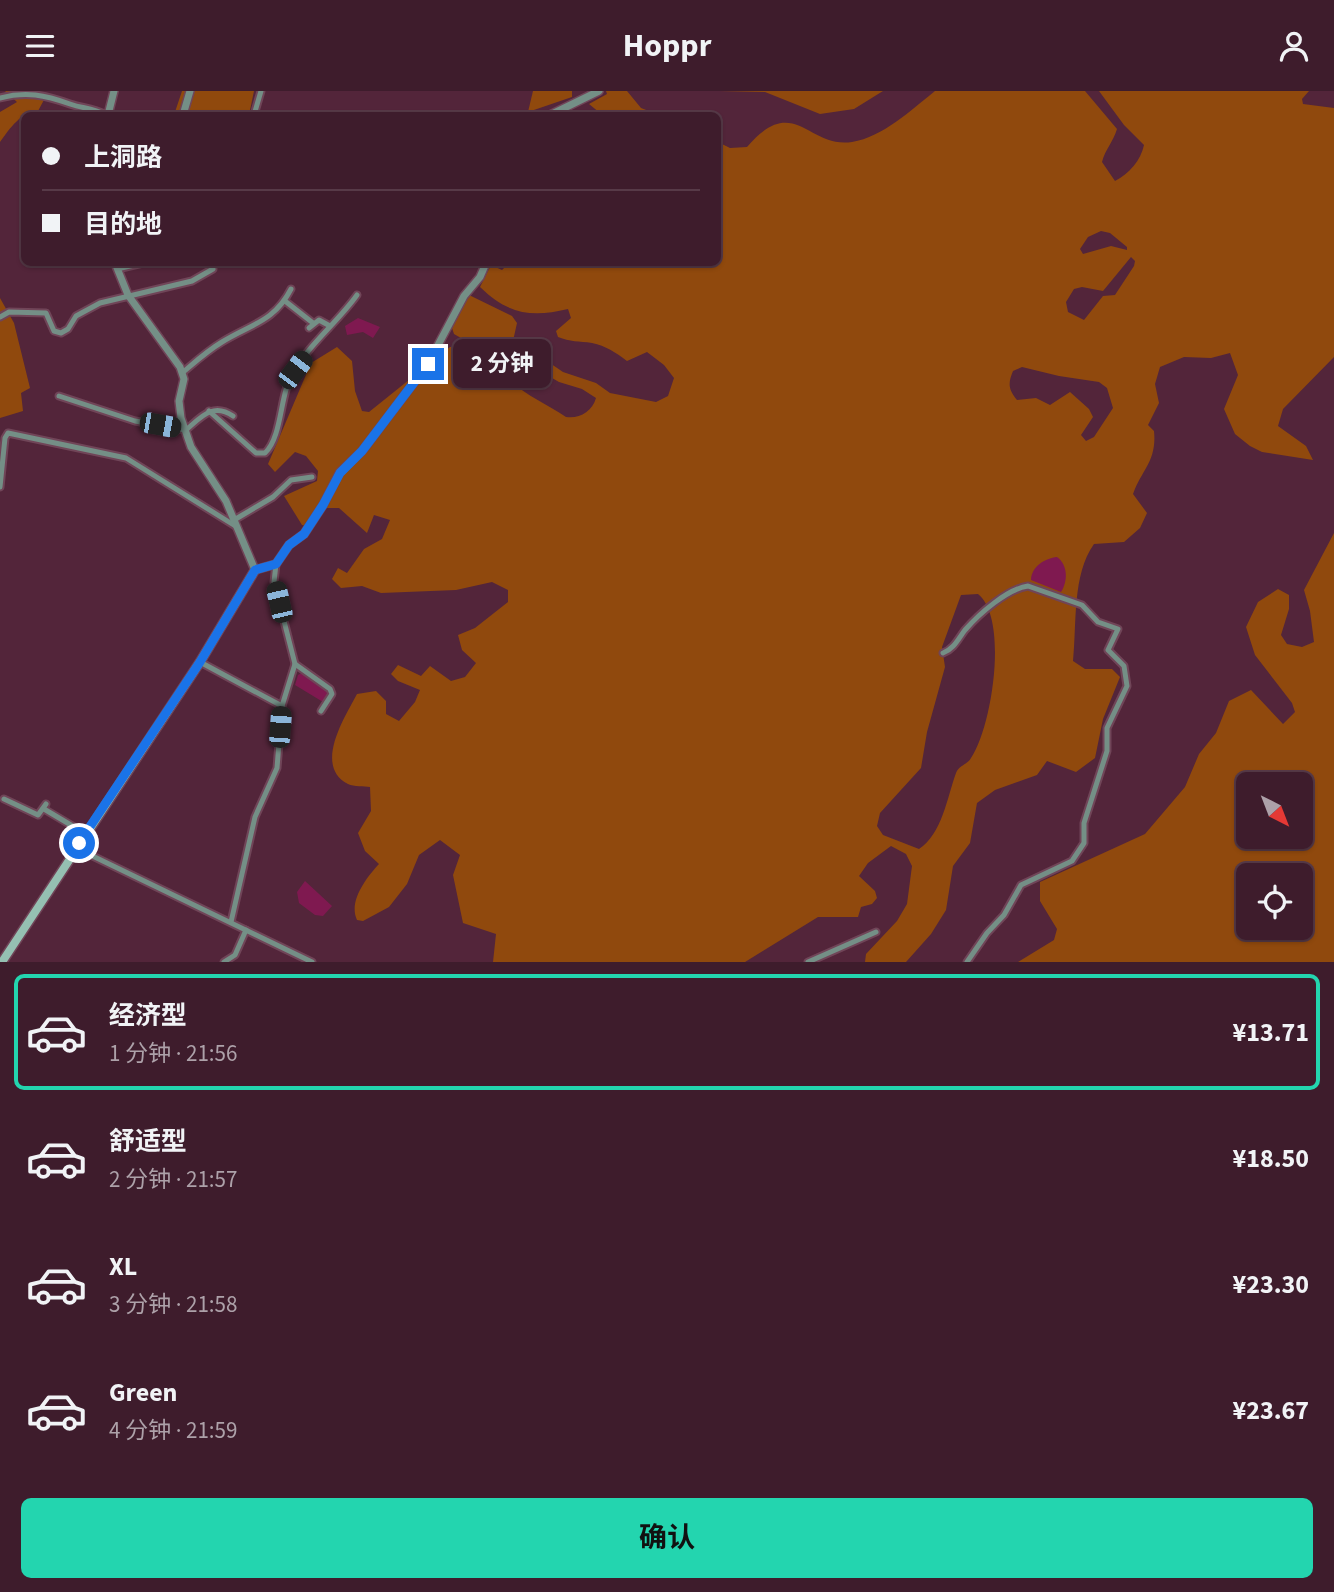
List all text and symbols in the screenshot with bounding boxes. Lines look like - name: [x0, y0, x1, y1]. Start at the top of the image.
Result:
- text: Hoppr: [623, 23, 711, 69]
- icon: menu: [21, 27, 59, 65]
- icon: person: [1275, 27, 1313, 65]
- text: 上洞路: [84, 139, 162, 176]
- text: 目的地: [84, 206, 162, 243]
- callout: 2 分钟: [452, 339, 550, 389]
- car: [274, 347, 317, 393]
- text: 2 分钟: [471, 347, 533, 380]
- route end: [412, 348, 444, 380]
- car: [138, 411, 183, 439]
- car: [265, 579, 294, 625]
- car: [269, 705, 292, 749]
- north arrow: [1236, 772, 1312, 849]
- map controls: [1236, 772, 1313, 940]
- route start: [63, 827, 95, 859]
- button: locate: [1236, 863, 1313, 940]
- text: 经济型: [109, 997, 187, 1034]
- icon: car: [25, 1001, 88, 1064]
- text: ¥13.71: [1233, 1014, 1309, 1051]
- text: 1 分钟 · 21:56: [109, 1037, 237, 1070]
- text: 舒适型: [109, 1123, 187, 1160]
- icon: car: [25, 1127, 88, 1190]
- text: ¥18.50: [1233, 1140, 1309, 1177]
- text: 2 分钟 · 21:57: [109, 1163, 237, 1196]
- text: XL: [109, 1248, 137, 1285]
- icon: car: [25, 1253, 88, 1316]
- text: ¥23.30: [1233, 1266, 1309, 1303]
- text: 3 分钟 · 21:58: [109, 1288, 237, 1321]
- text: Green: [109, 1374, 177, 1411]
- icon: car: [25, 1379, 88, 1442]
- text: ¥23.67: [1233, 1392, 1309, 1429]
- text: 4 分钟 · 21:59: [109, 1414, 237, 1447]
- button: 确认: [21, 1498, 1313, 1578]

